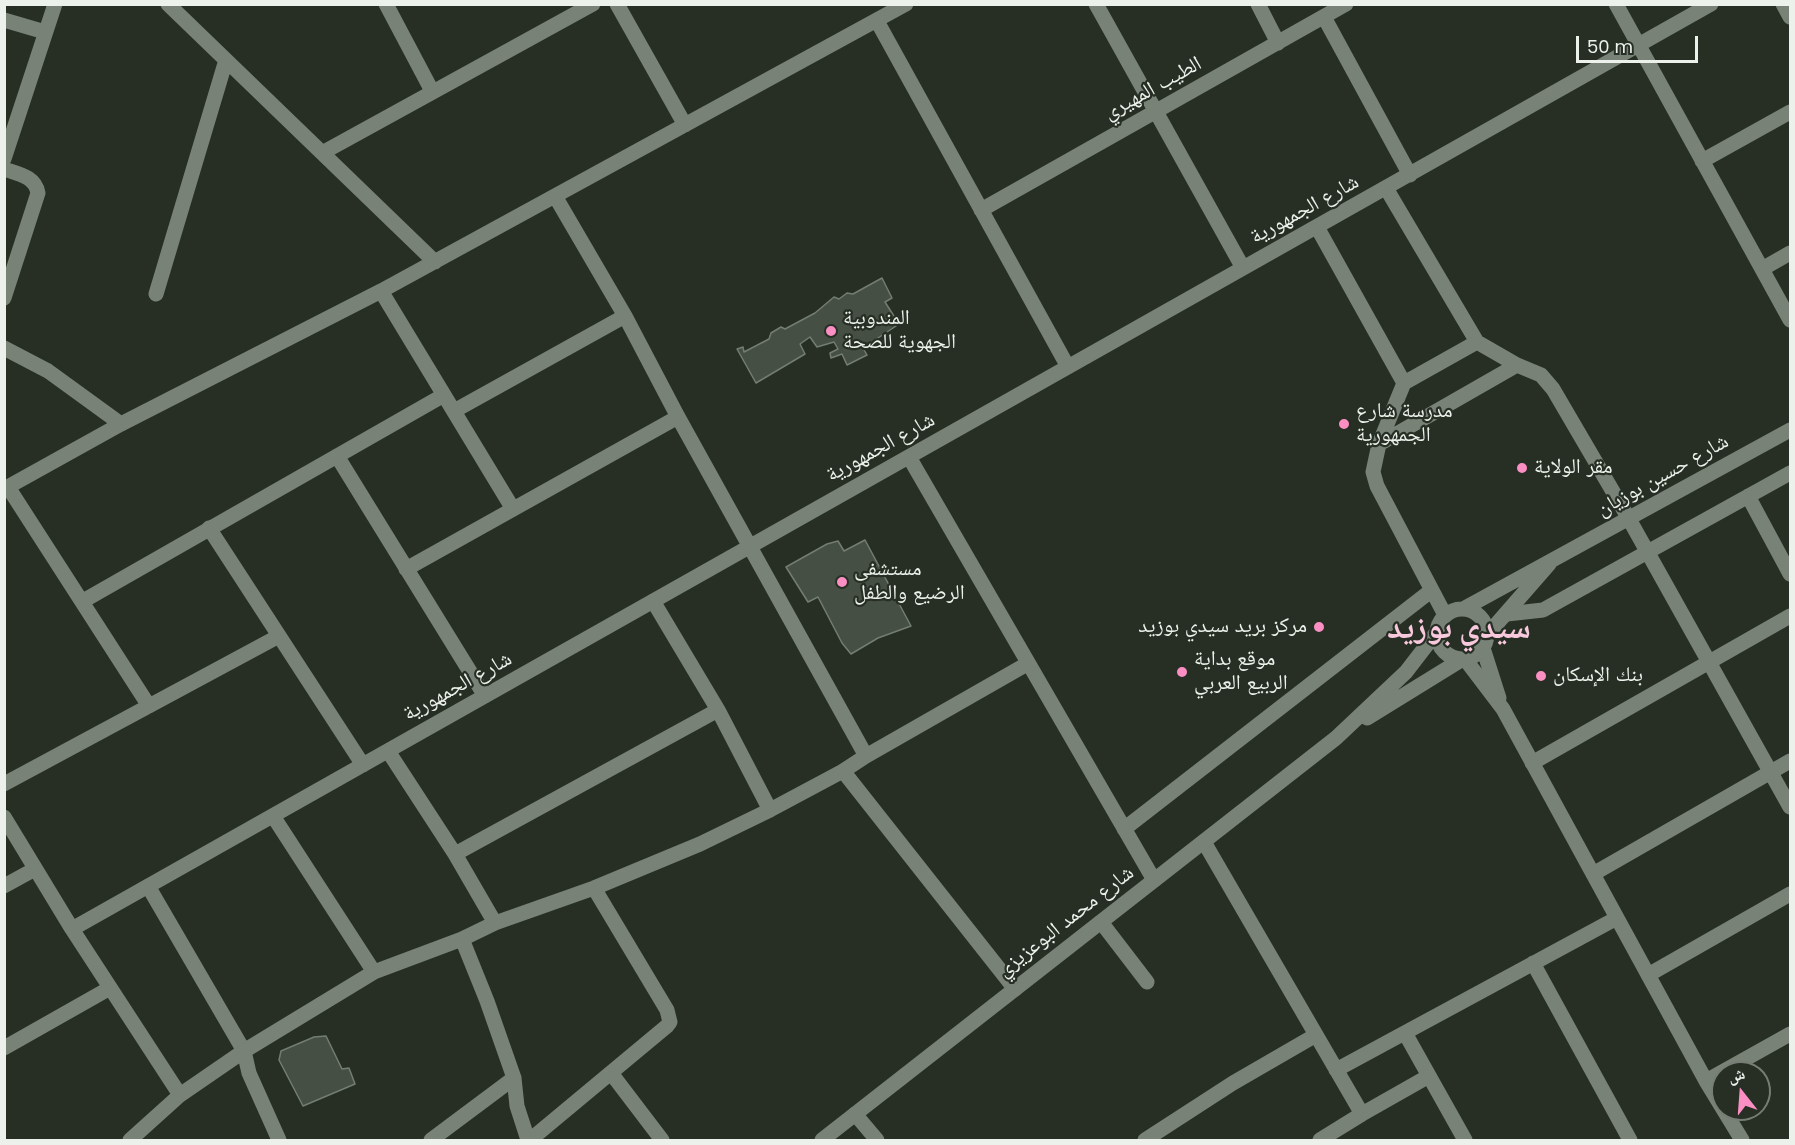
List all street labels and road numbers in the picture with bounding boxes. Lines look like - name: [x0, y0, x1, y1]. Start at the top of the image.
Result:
- street label: الطيب المهيري: [1100, 52, 1206, 126]
- street label: شارع الجمهورية: [1246, 170, 1364, 250]
- street label: شارع الجمهورية: [822, 408, 940, 488]
- street label: شارع حسين بوزيان: [1593, 429, 1733, 523]
- street label: شارع الجمهورية: [399, 647, 517, 727]
- street label: شارع محمد البوعزيزي: [993, 861, 1139, 983]

